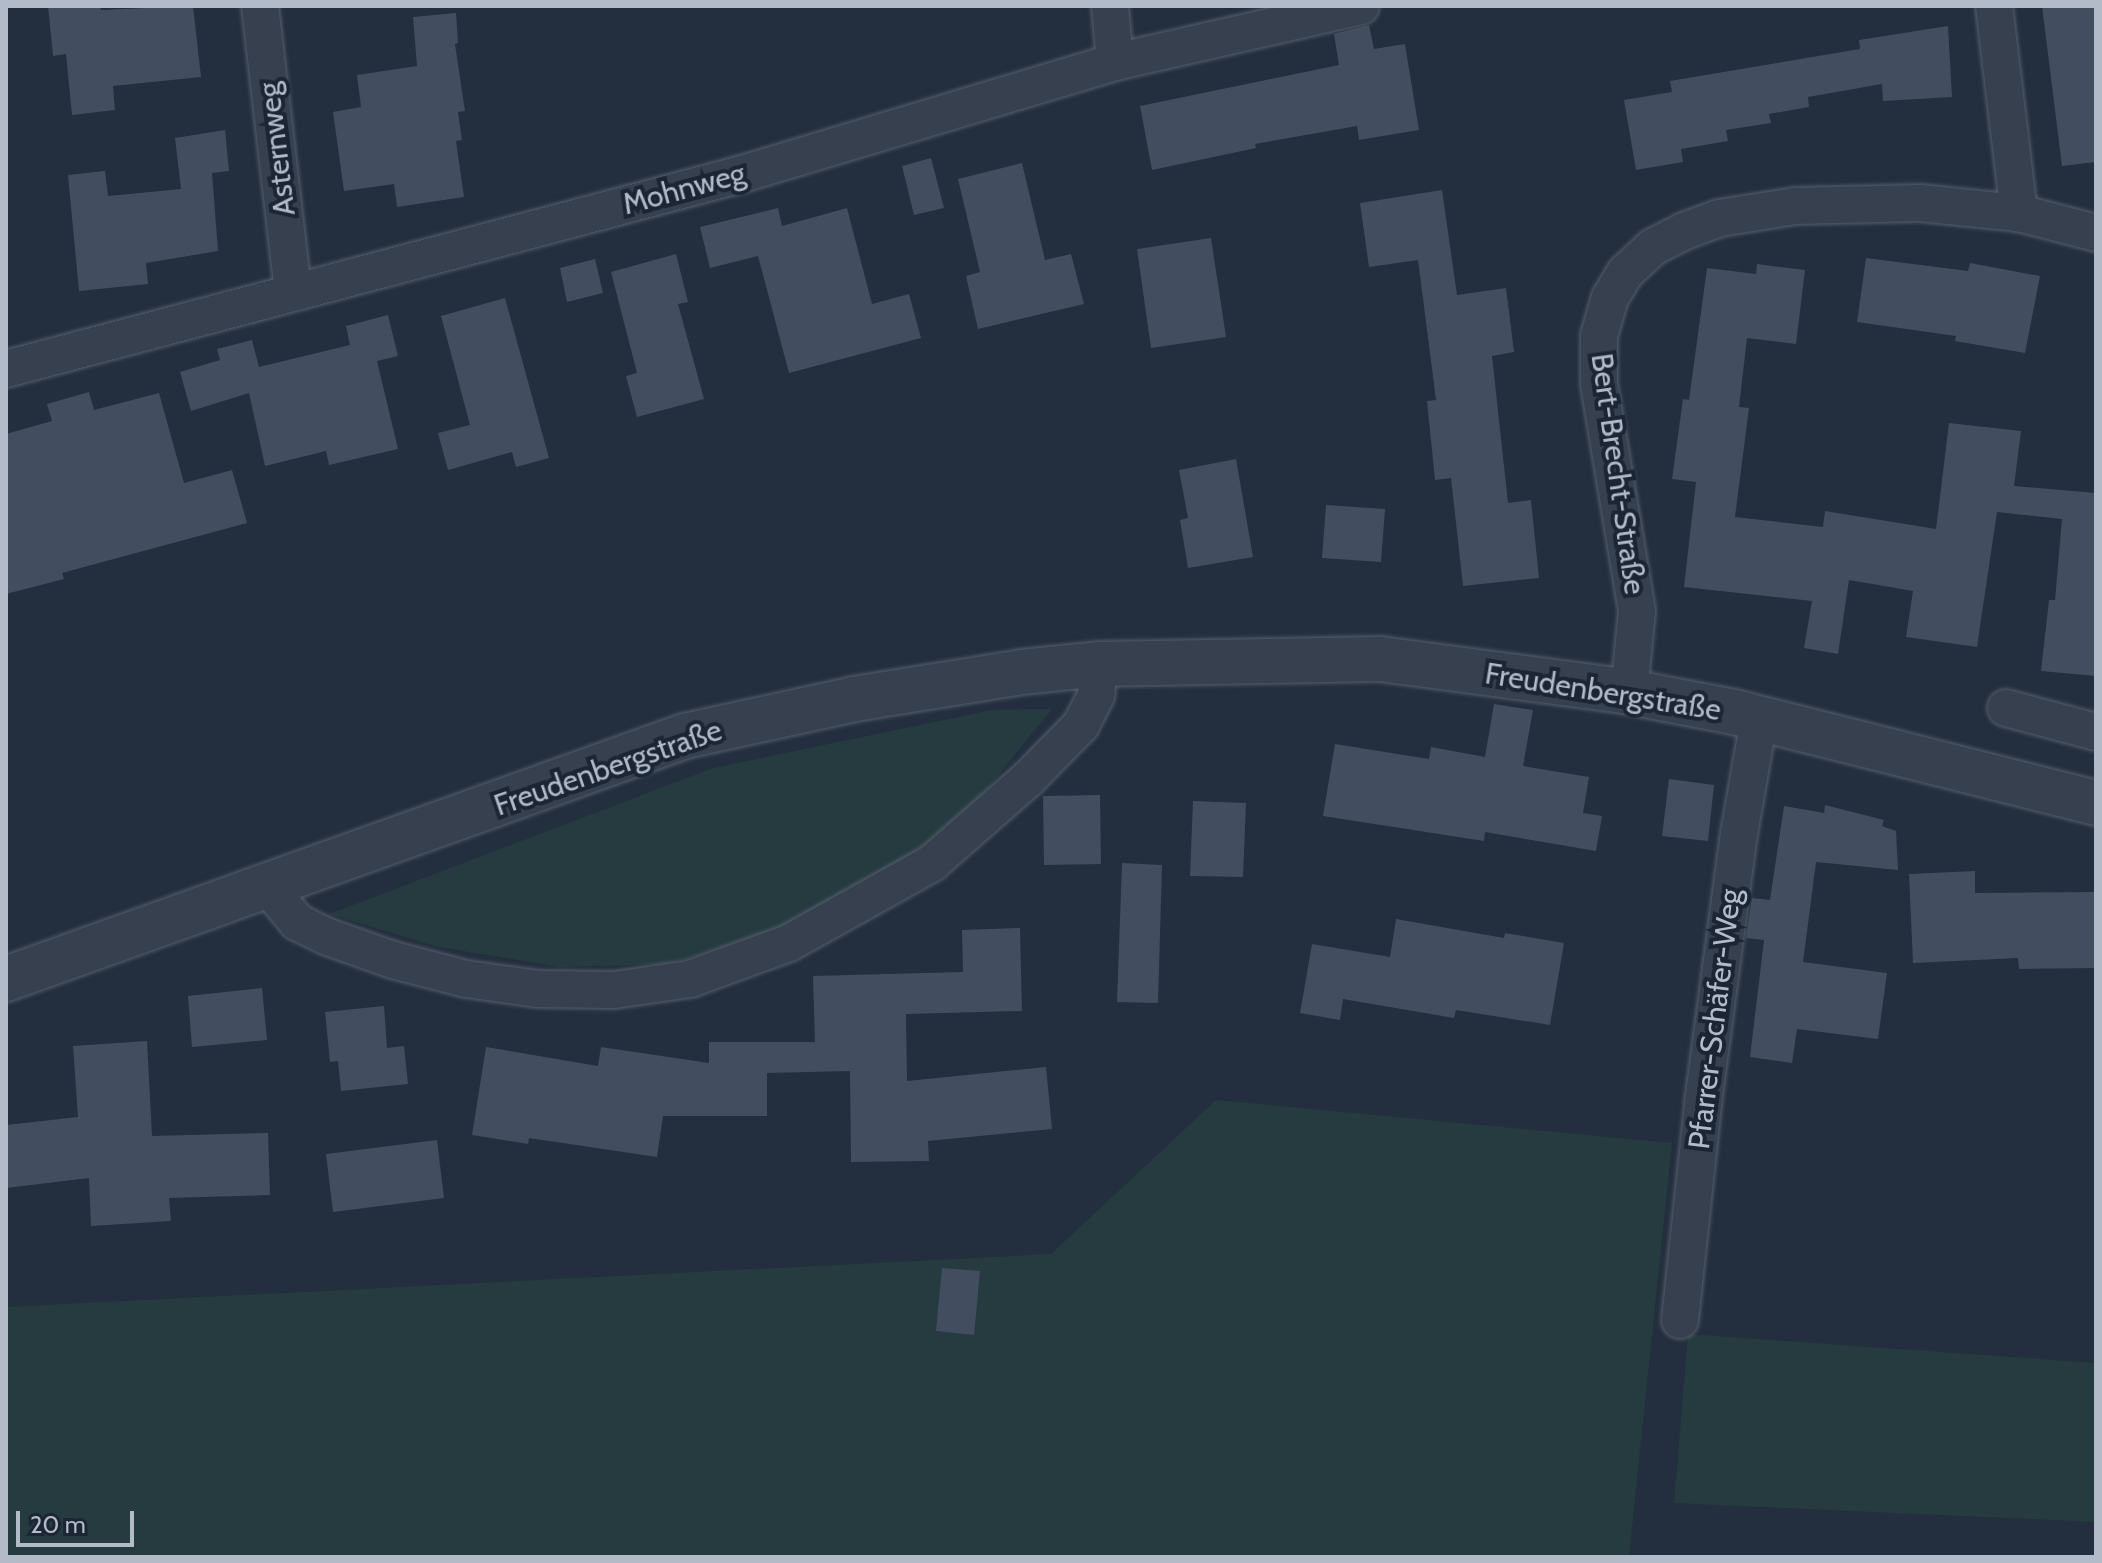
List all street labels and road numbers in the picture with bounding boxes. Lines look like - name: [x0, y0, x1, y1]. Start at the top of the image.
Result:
- street label: Asternweg: [251, 80, 303, 218]
- street label: Mohnweg: [619, 155, 749, 223]
- street label: Bert-Brecht-Straße: [1583, 351, 1653, 597]
- street label: Freudenbergstraße: [1483, 656, 1723, 728]
- street label: Freudenbergstraße: [490, 712, 726, 824]
- street label: Pfarrer-Schäfer-Weg: [1681, 887, 1749, 1151]

